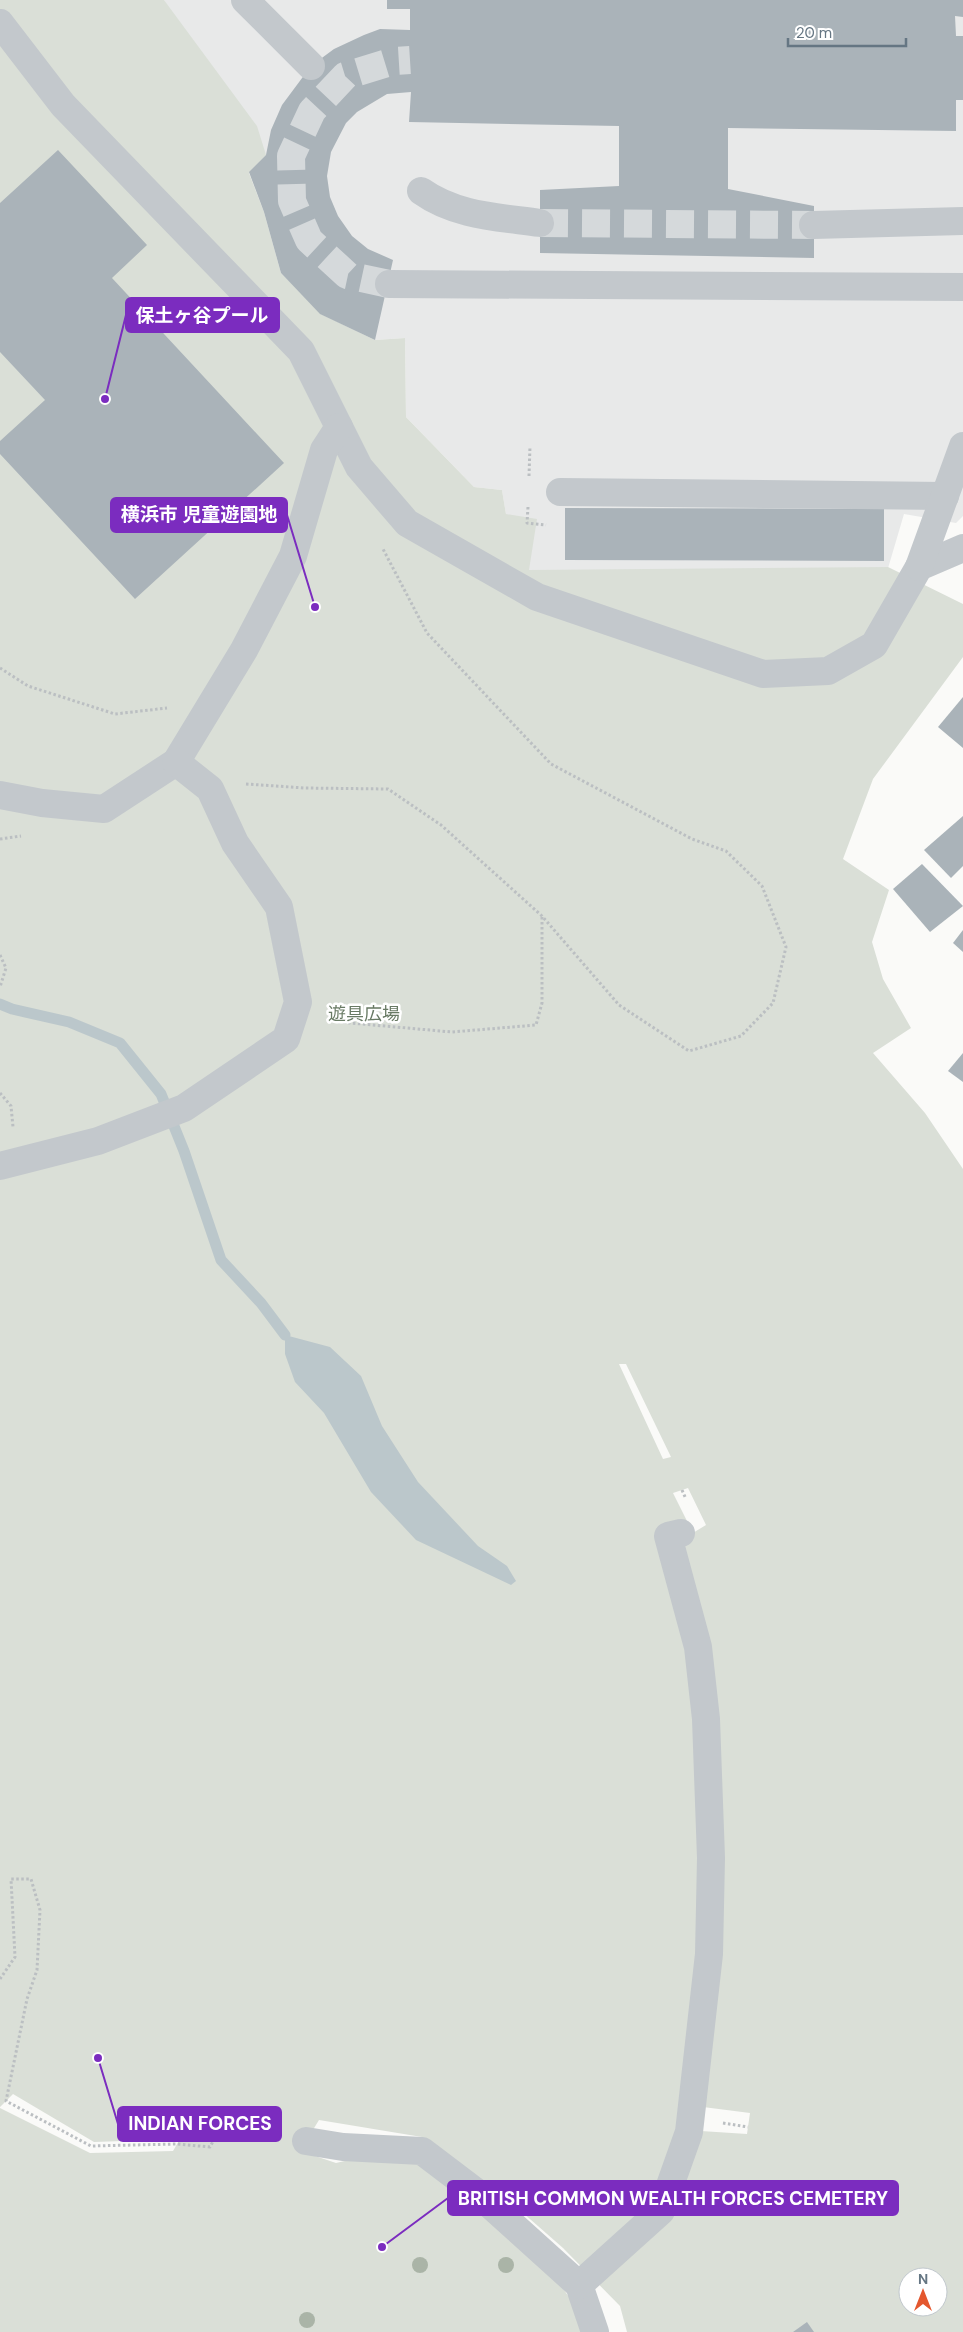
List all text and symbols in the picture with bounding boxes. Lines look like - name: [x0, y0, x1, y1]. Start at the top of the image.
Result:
- scale bar: [788, 15, 906, 47]
- text: 20 m: [796, 23, 832, 43]
- callout: 保土ヶ谷プール: [126, 298, 279, 332]
- text: 保土ヶ谷プール: [135, 303, 269, 328]
- callout: 横浜市 児童遊園地: [111, 498, 287, 532]
- text: 横浜市 児童遊園地: [121, 502, 277, 527]
- park label: 遊具広場: [328, 1002, 400, 1026]
- callout: INDIAN FORCES: [118, 2107, 281, 2141]
- text: INDIAN FORCES: [128, 2111, 272, 2136]
- callout: BRITISH COMMON WEALTH FORCES CEMETERY: [448, 2181, 898, 2215]
- text: BRITISH COMMON WEALTH FORCES CEMETERY: [458, 2186, 888, 2211]
- north arrow: [898, 2267, 948, 2317]
- text: N: [918, 2270, 928, 2288]

